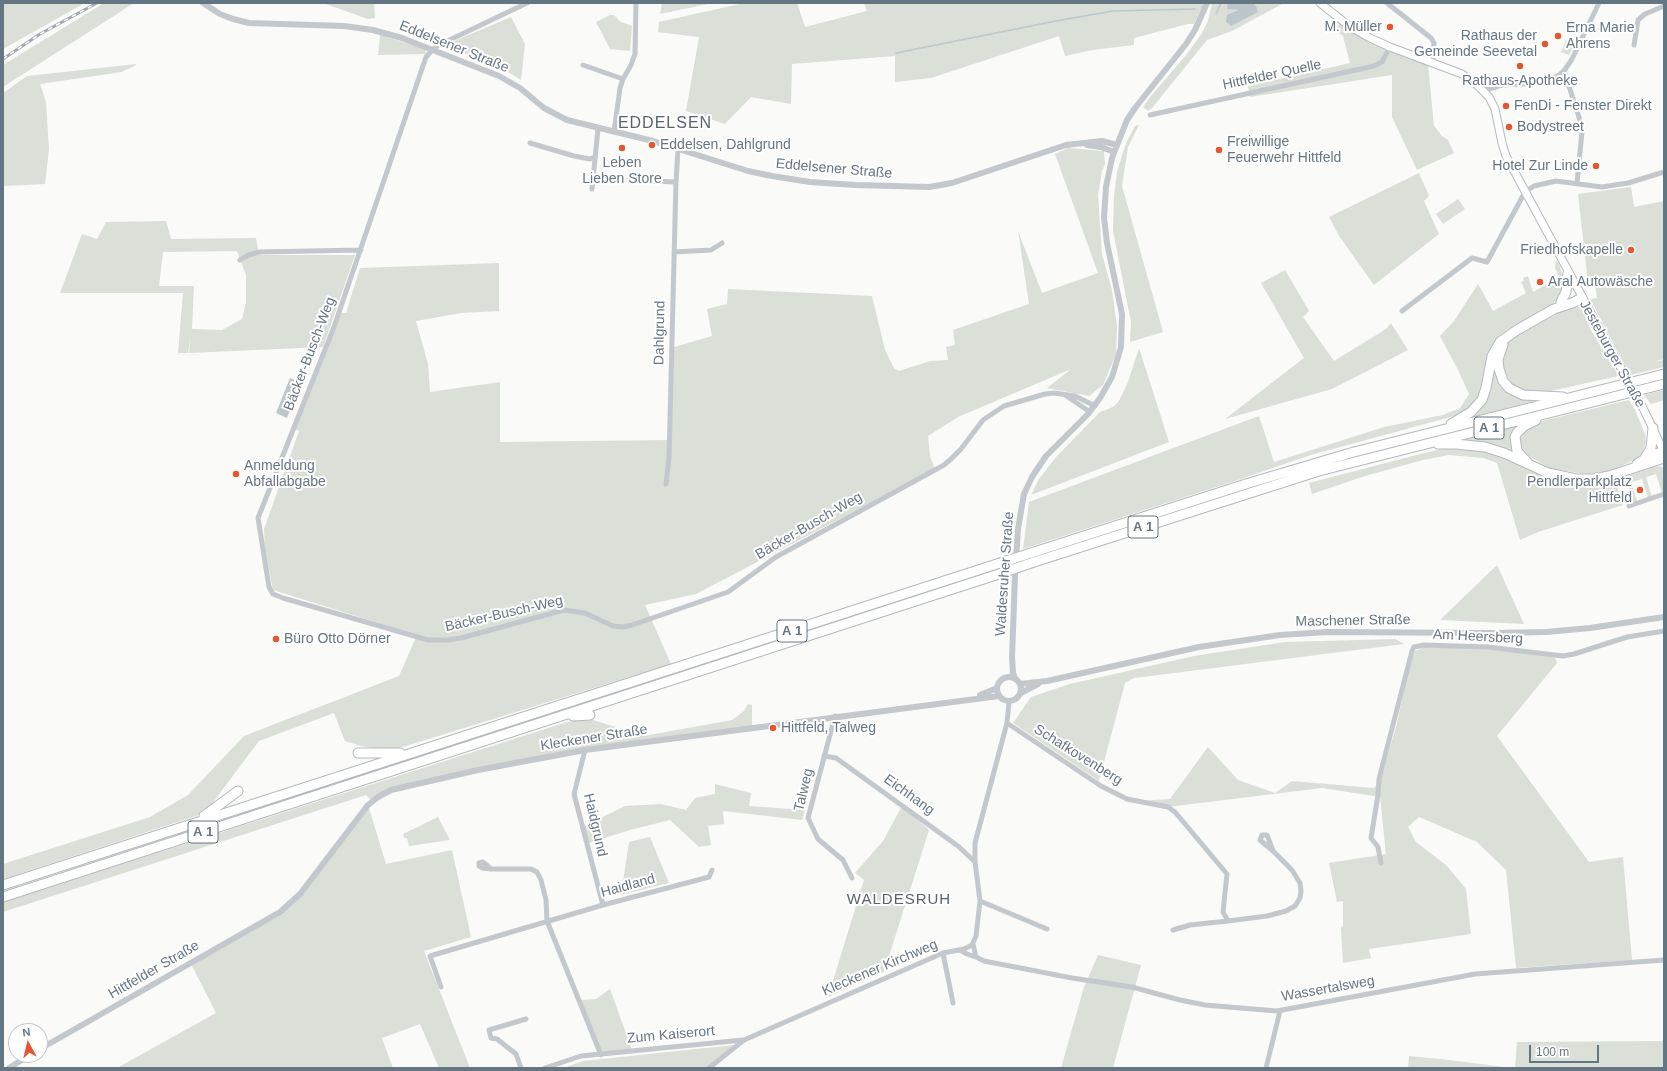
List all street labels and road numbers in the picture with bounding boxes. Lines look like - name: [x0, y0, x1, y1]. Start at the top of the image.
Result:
- street label: Eddelsener Straße: [397, 17, 511, 77]
- street label: Hittfelder Quelle: [1221, 56, 1323, 94]
- street label: Eddelsener Straße: [775, 156, 893, 182]
- street label: Bäcker-Busch-Weg: [281, 295, 339, 413]
- street label: Jesteburger Straße: [1576, 298, 1648, 410]
- street label: Dahlgrund: [651, 301, 669, 365]
- road number: A 1: [1474, 417, 1504, 439]
- street label: Bäcker-Busch-Weg: [753, 489, 865, 563]
- street label: Waldesruher Straße: [992, 511, 1018, 637]
- road number: A 1: [1128, 516, 1158, 538]
- street label: Bäcker-Busch-Weg: [443, 592, 565, 636]
- street label: Maschener Straße: [1295, 612, 1411, 630]
- road number: A 1: [777, 620, 807, 642]
- street label: Am Heersberg: [1432, 626, 1524, 648]
- street label: Kleckener Straße: [539, 721, 649, 755]
- street label: Schafkovenberg: [1031, 721, 1125, 789]
- street label: Talweg: [791, 767, 817, 813]
- street label: Eichhang: [880, 771, 938, 819]
- street label: Haidgrund: [580, 792, 610, 858]
- road number: A 1: [188, 821, 218, 843]
- street label: Haidland: [599, 871, 657, 901]
- street label: Kleckener Kirchweg: [820, 936, 940, 1000]
- street label: Hittfelder Straße: [106, 937, 202, 1003]
- street label: Wassertalsweg: [1280, 973, 1376, 1005]
- street label: Zum Kaiserort: [626, 1023, 716, 1047]

